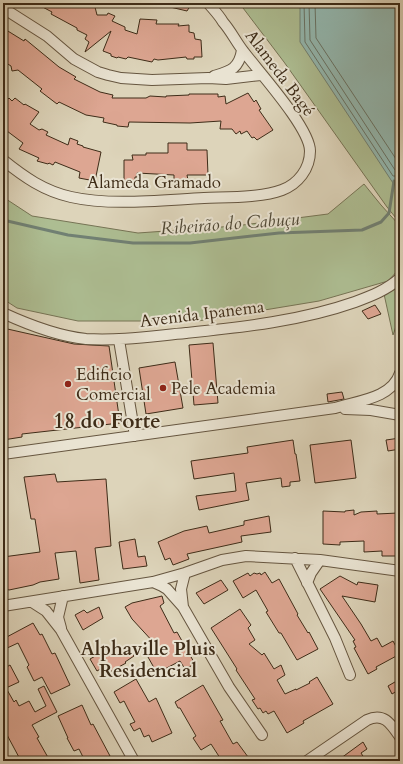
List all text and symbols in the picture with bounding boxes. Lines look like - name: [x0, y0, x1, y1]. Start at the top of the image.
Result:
- street label: Alameda Bagé: [240, 25, 320, 121]
- street label: Alameda Gramado: [87, 171, 221, 194]
- water label: Ribeirão do Cabuçu: [159, 207, 301, 241]
- street label: Avenida Ipanema: [139, 295, 266, 333]
- place label: Edificio Comercial: [76, 363, 151, 406]
- place label: Pele Academia: [171, 377, 277, 400]
- marker: Edificio Comercial: [63, 379, 73, 389]
- marker: Pele Academia: [158, 383, 168, 393]
- district label: 18 do Forte: [53, 407, 161, 436]
- district label: Alphaville Pluis Residencial: [80, 636, 216, 684]

